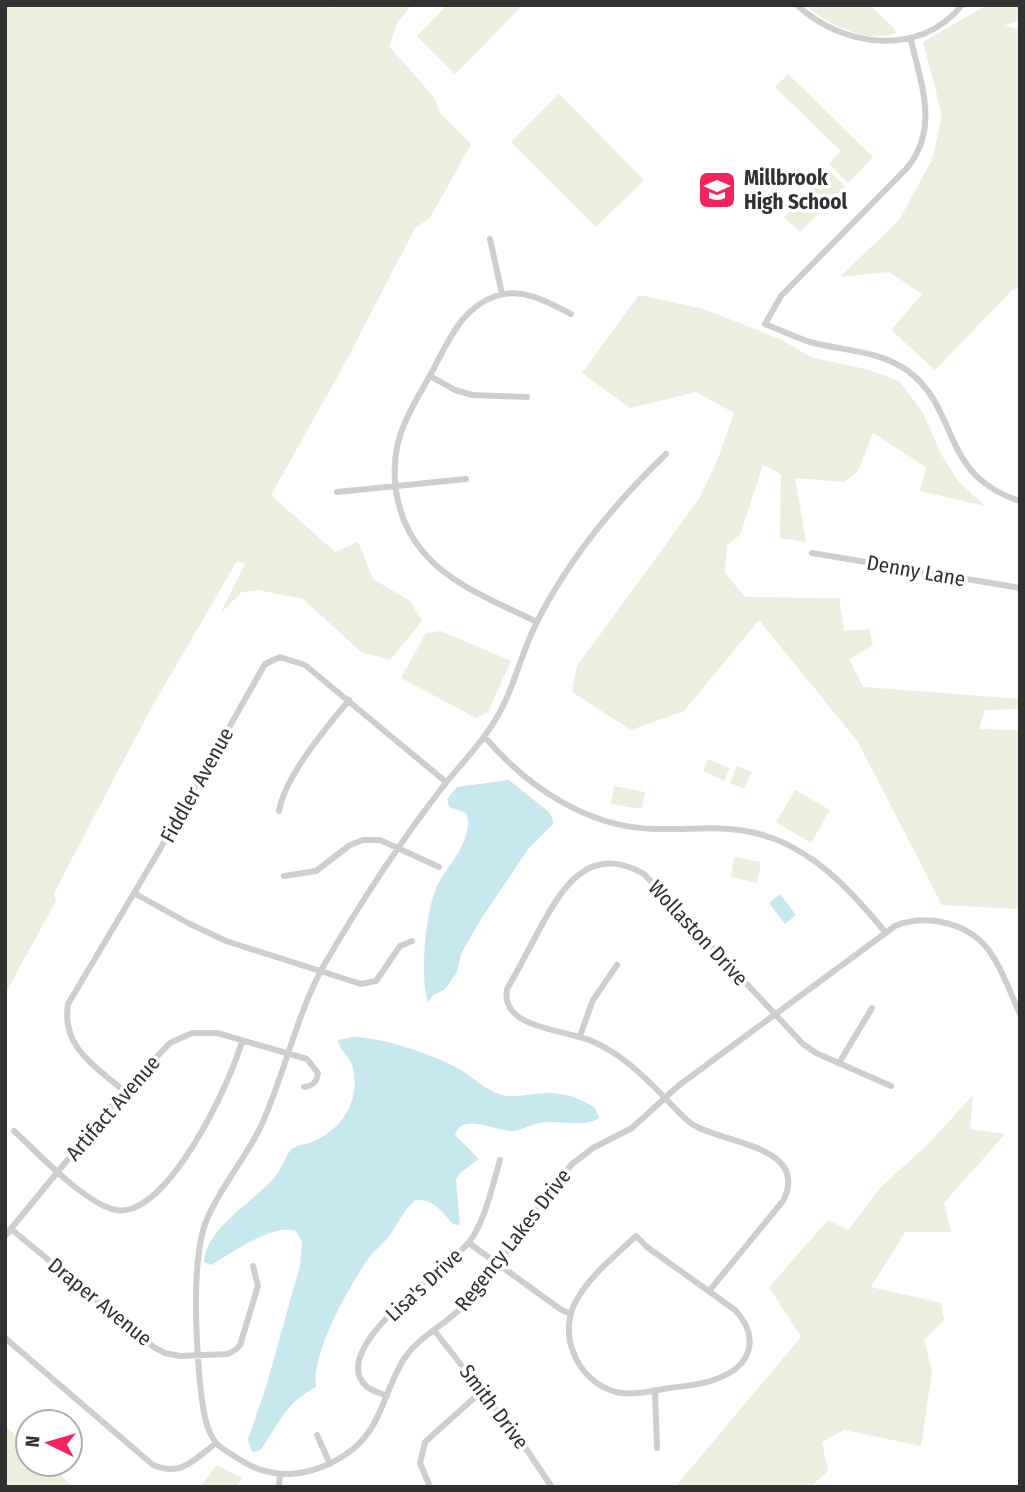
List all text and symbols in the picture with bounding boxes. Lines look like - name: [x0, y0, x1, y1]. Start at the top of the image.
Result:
- place label: Millbrook High School: [744, 165, 847, 215]
- school or university icon: Millbrook High School: [696, 169, 738, 211]
- street label: Denny Lane: [865, 550, 967, 592]
- street label: Fiddler Avenue: [155, 723, 239, 847]
- street label: Wollaston Drive: [643, 875, 753, 991]
- street label: Artifact Avenue: [60, 1050, 166, 1166]
- street label: Regency Lakes Drive: [449, 1164, 577, 1316]
- street label: Lisa's Drive: [380, 1243, 468, 1327]
- street label: Draper Avenue: [43, 1252, 157, 1352]
- street label: Smith Drive: [454, 1360, 534, 1454]
- north arrow: [14, 1408, 84, 1478]
- text: N: [21, 1435, 45, 1448]

